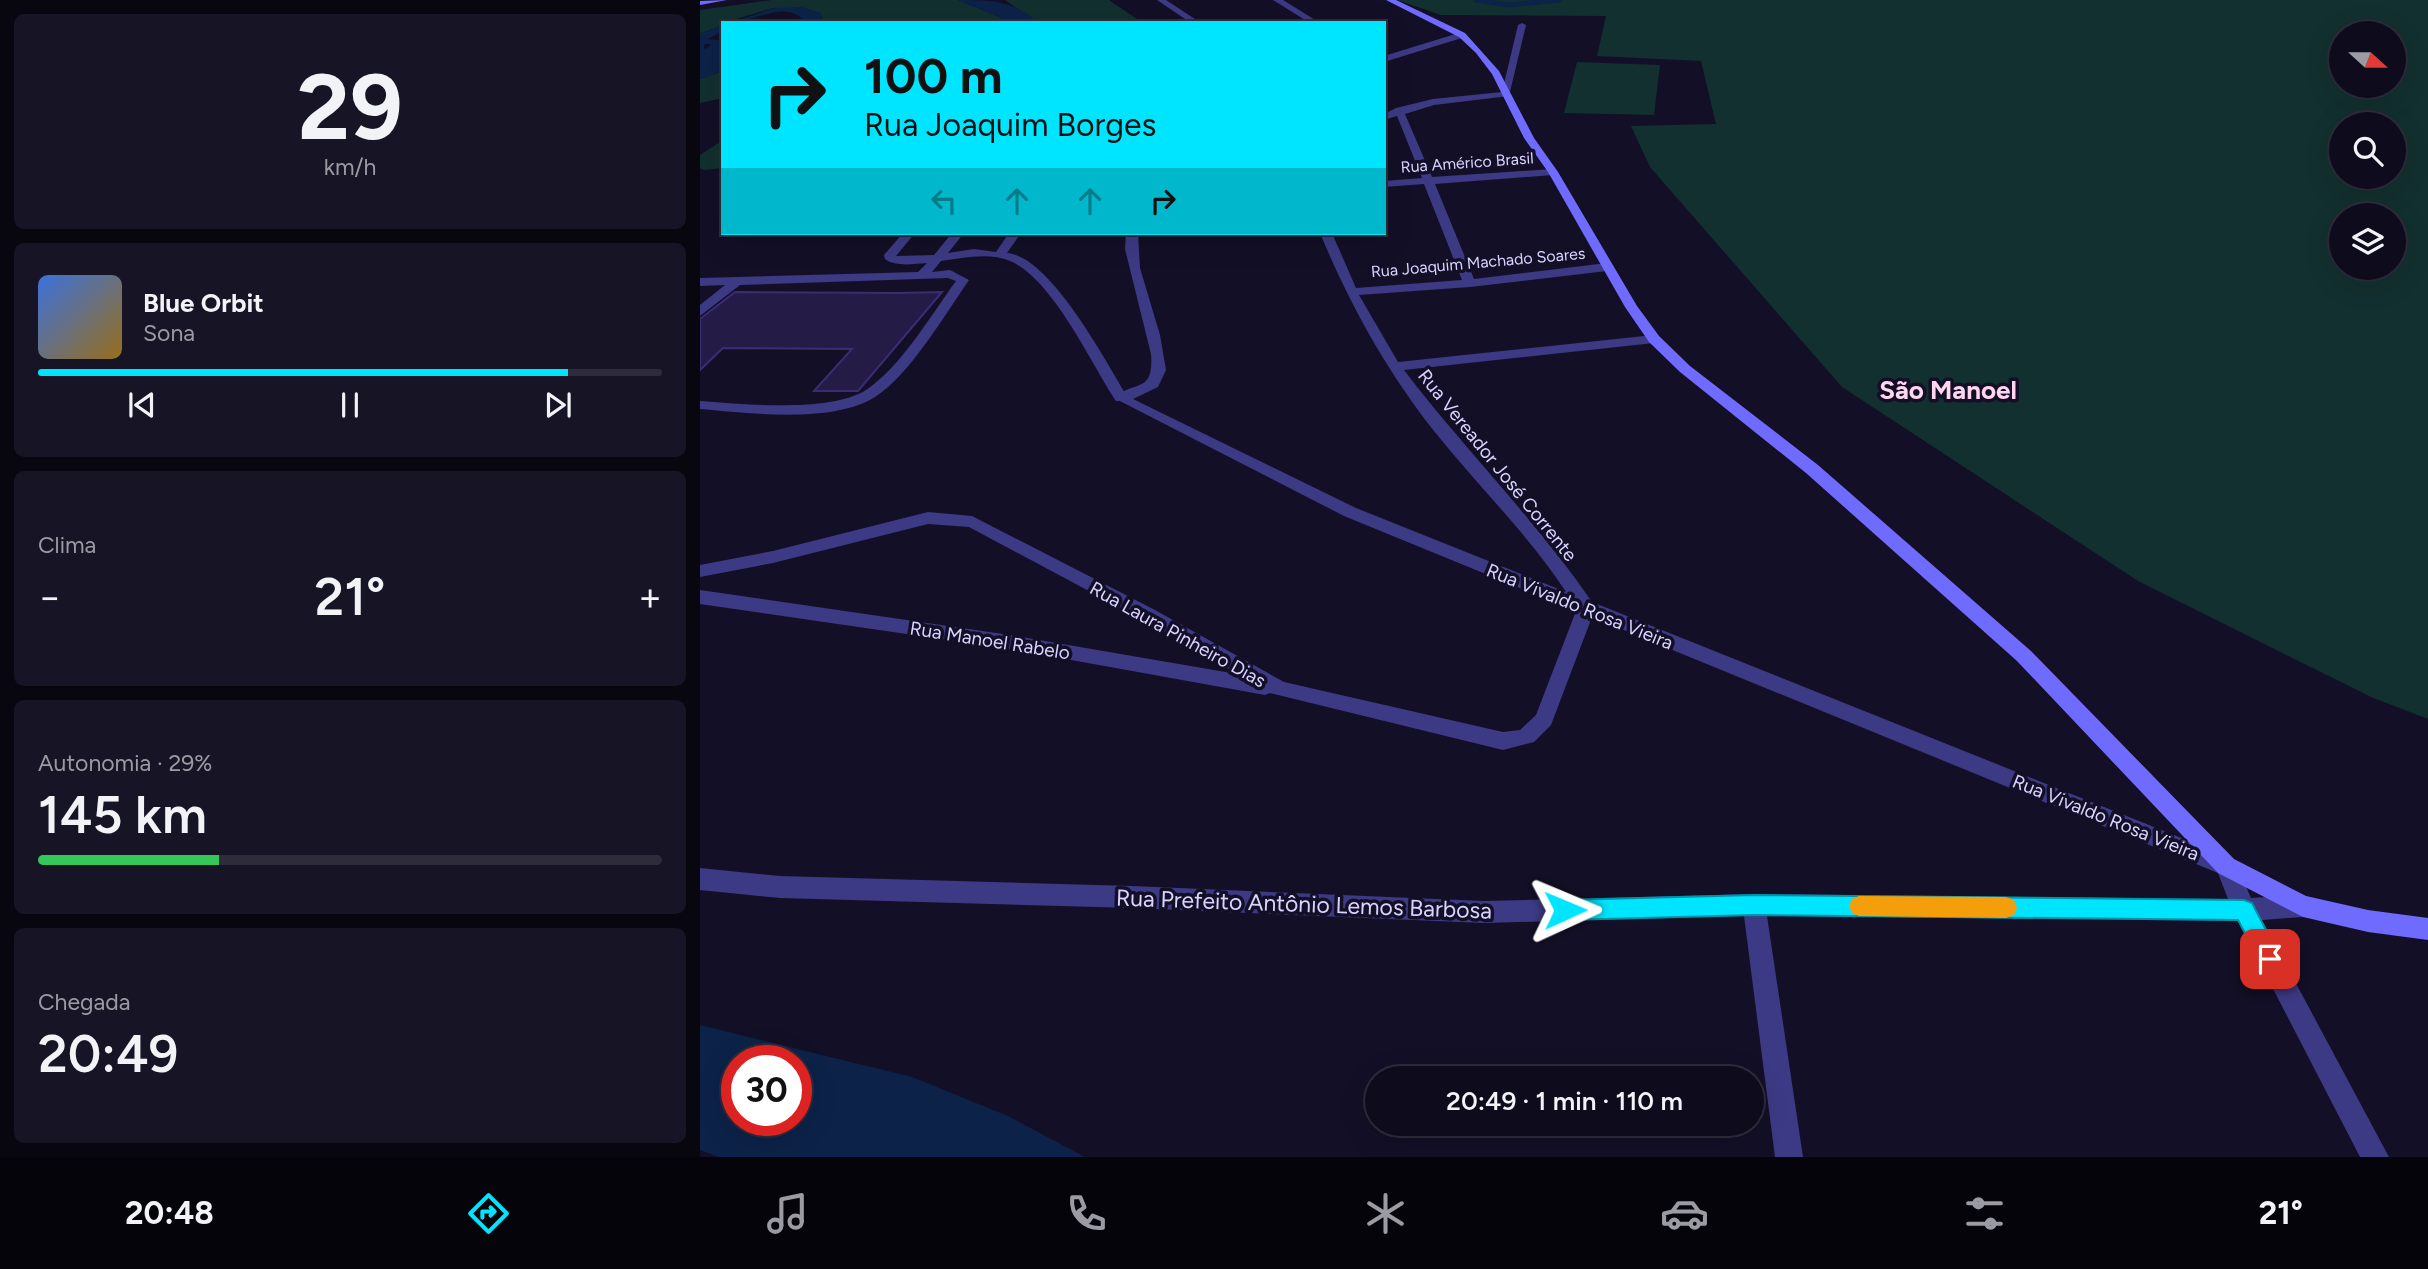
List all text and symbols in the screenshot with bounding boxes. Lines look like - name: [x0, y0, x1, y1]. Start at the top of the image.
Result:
- north arrow: [2329, 21, 2406, 98]
- map controls: [2329, 21, 2406, 280]
- text: 100 m: [864, 46, 1003, 105]
- icon: right: [749, 49, 840, 140]
- text: 29: [297, 53, 403, 162]
- text: Rua Joaquim Borges: [864, 106, 1156, 144]
- button: search: [2329, 112, 2406, 189]
- street label: Rua Américo Brasil: [1400, 148, 1534, 177]
- text: km/h: [324, 153, 376, 181]
- icon: left: [925, 182, 963, 220]
- icon: ahead: [998, 182, 1036, 220]
- icon: ahead: [1071, 182, 1109, 220]
- icon: right: [1144, 182, 1182, 220]
- button: layers: [2329, 203, 2406, 280]
- street label: Rua Joaquim Machado Soares: [1370, 244, 1586, 281]
- text: Blue Orbit: [143, 287, 264, 319]
- text: Sona: [143, 319, 195, 347]
- street label: Rua Vereador José Corrente: [1413, 365, 1582, 566]
- district label: São Manoel: [1879, 374, 2017, 406]
- icon: previous: [123, 386, 161, 424]
- icon: pause: [331, 386, 369, 424]
- icon: next: [539, 386, 577, 424]
- text: Clima: [38, 531, 96, 559]
- street label: Rua Vivaldo Rosa Vieira: [1483, 558, 1677, 654]
- text: 21°: [315, 566, 385, 628]
- text: −: [38, 574, 62, 620]
- text: +: [638, 574, 662, 620]
- street label: Rua Laura Pinheiro Dias: [1086, 577, 1270, 692]
- street label: Rua Manoel Rabelo: [908, 616, 1072, 665]
- text: Autonomia · 29%: [38, 749, 212, 777]
- street label: Rua Vivaldo Rosa Vieira: [2009, 769, 2203, 865]
- text: 145 km: [38, 784, 207, 846]
- position arrow: [1528, 873, 1602, 947]
- street label: Rua Prefeito Antônio Lemos Barbosa: [1115, 883, 1493, 925]
- pin: [2240, 929, 2300, 989]
- icon: arrive: [2251, 940, 2289, 978]
- text: Chegada: [38, 988, 130, 1016]
- text: 20:49: [38, 1023, 178, 1085]
- speed limit sign: 30: [721, 1045, 812, 1136]
- text: 20:49 · 1 min · 110 m: [1446, 1085, 1683, 1117]
- icon: directions: [464, 1189, 513, 1238]
- icon: music: [763, 1189, 812, 1238]
- icon: phone: [1062, 1189, 1111, 1238]
- icon: climate: [1361, 1189, 1410, 1238]
- icon: car: [1660, 1189, 1709, 1238]
- icon: filters: [1960, 1189, 2009, 1238]
- text: 20:48: [125, 1194, 214, 1232]
- text: 21°: [2259, 1194, 2303, 1232]

